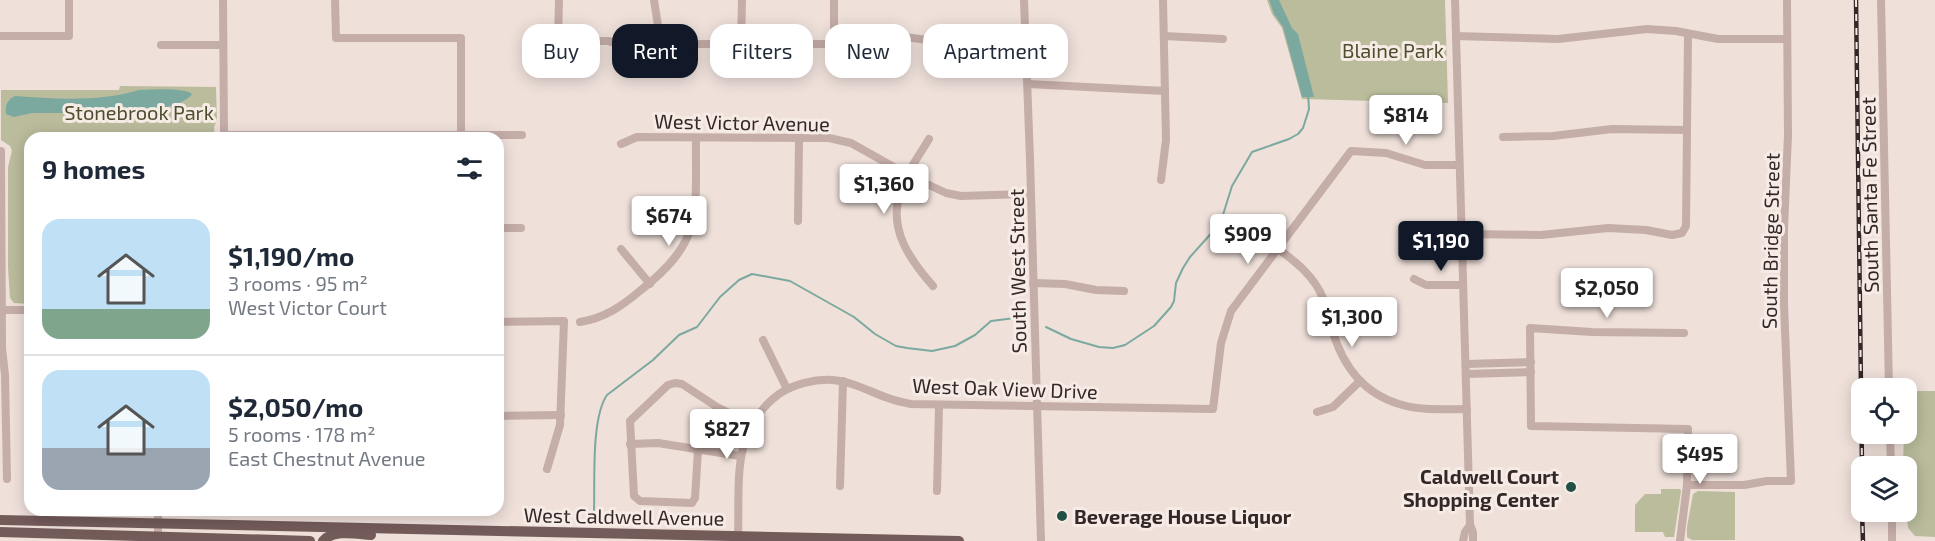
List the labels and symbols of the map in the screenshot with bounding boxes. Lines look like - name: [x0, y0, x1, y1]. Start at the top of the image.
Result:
- park label: Blaine Park: [1342, 38, 1444, 62]
- pin: $814: [1370, 95, 1442, 146]
- street label: South Santa Fe Street: [1855, 97, 1883, 293]
- park label: Stonebrook Park: [64, 100, 214, 124]
- street label: West Victor Avenue: [654, 108, 830, 136]
- street label: South Bridge Street: [1756, 152, 1784, 329]
- pin: $1,360: [835, 164, 933, 215]
- street label: South West Street: [1004, 188, 1030, 353]
- pin: $674: [633, 196, 705, 247]
- pin: $909: [1212, 214, 1284, 265]
- pin: $1,190: [1392, 221, 1490, 272]
- pin: $2,050: [1558, 268, 1656, 319]
- pin: $1,300: [1303, 297, 1401, 348]
- street label: West Oak View Drive: [912, 373, 1098, 403]
- pin: $827: [691, 409, 763, 460]
- pin: $495: [1664, 434, 1736, 485]
- place label: Caldwell Court Shopping Center: [1403, 464, 1559, 511]
- marker: Caldwell Court Shopping Center: [1564, 480, 1578, 494]
- street label: West Caldwell Avenue: [523, 502, 725, 530]
- place label: Beverage House Liquor: [1074, 504, 1292, 528]
- marker: Beverage House Liquor: [1055, 509, 1069, 523]

